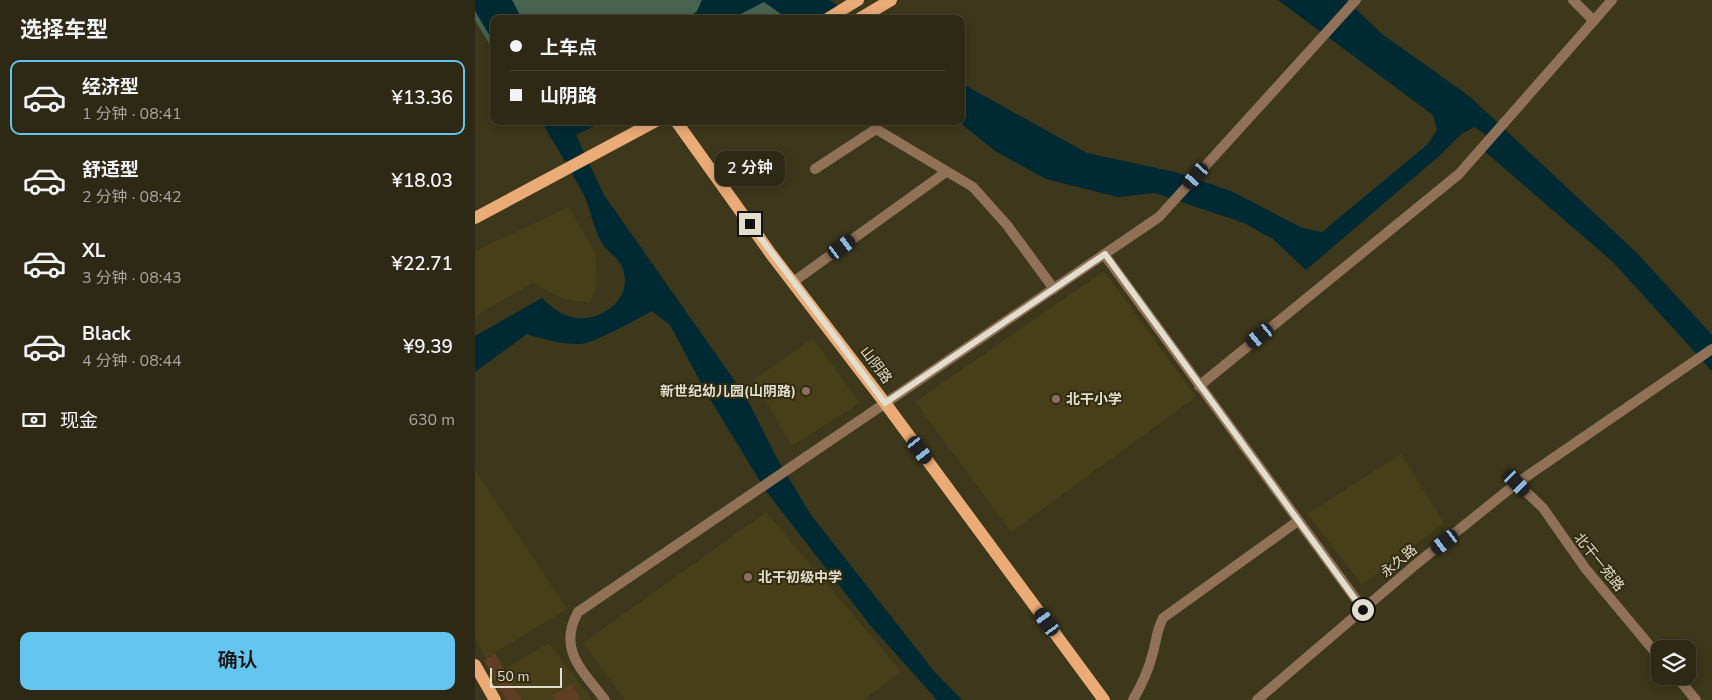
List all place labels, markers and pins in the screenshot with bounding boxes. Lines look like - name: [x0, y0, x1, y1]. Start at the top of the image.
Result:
- place label: 新世纪幼儿园(山阴路): [660, 382, 796, 401]
- marker: 新世纪幼儿园(山阴路): [800, 385, 812, 397]
- place label: 北干小学: [1066, 390, 1122, 409]
- marker: 北干小学: [1050, 393, 1062, 405]
- place label: 北干初级中学: [758, 568, 842, 587]
- marker: 北干初级中学: [742, 571, 754, 583]

